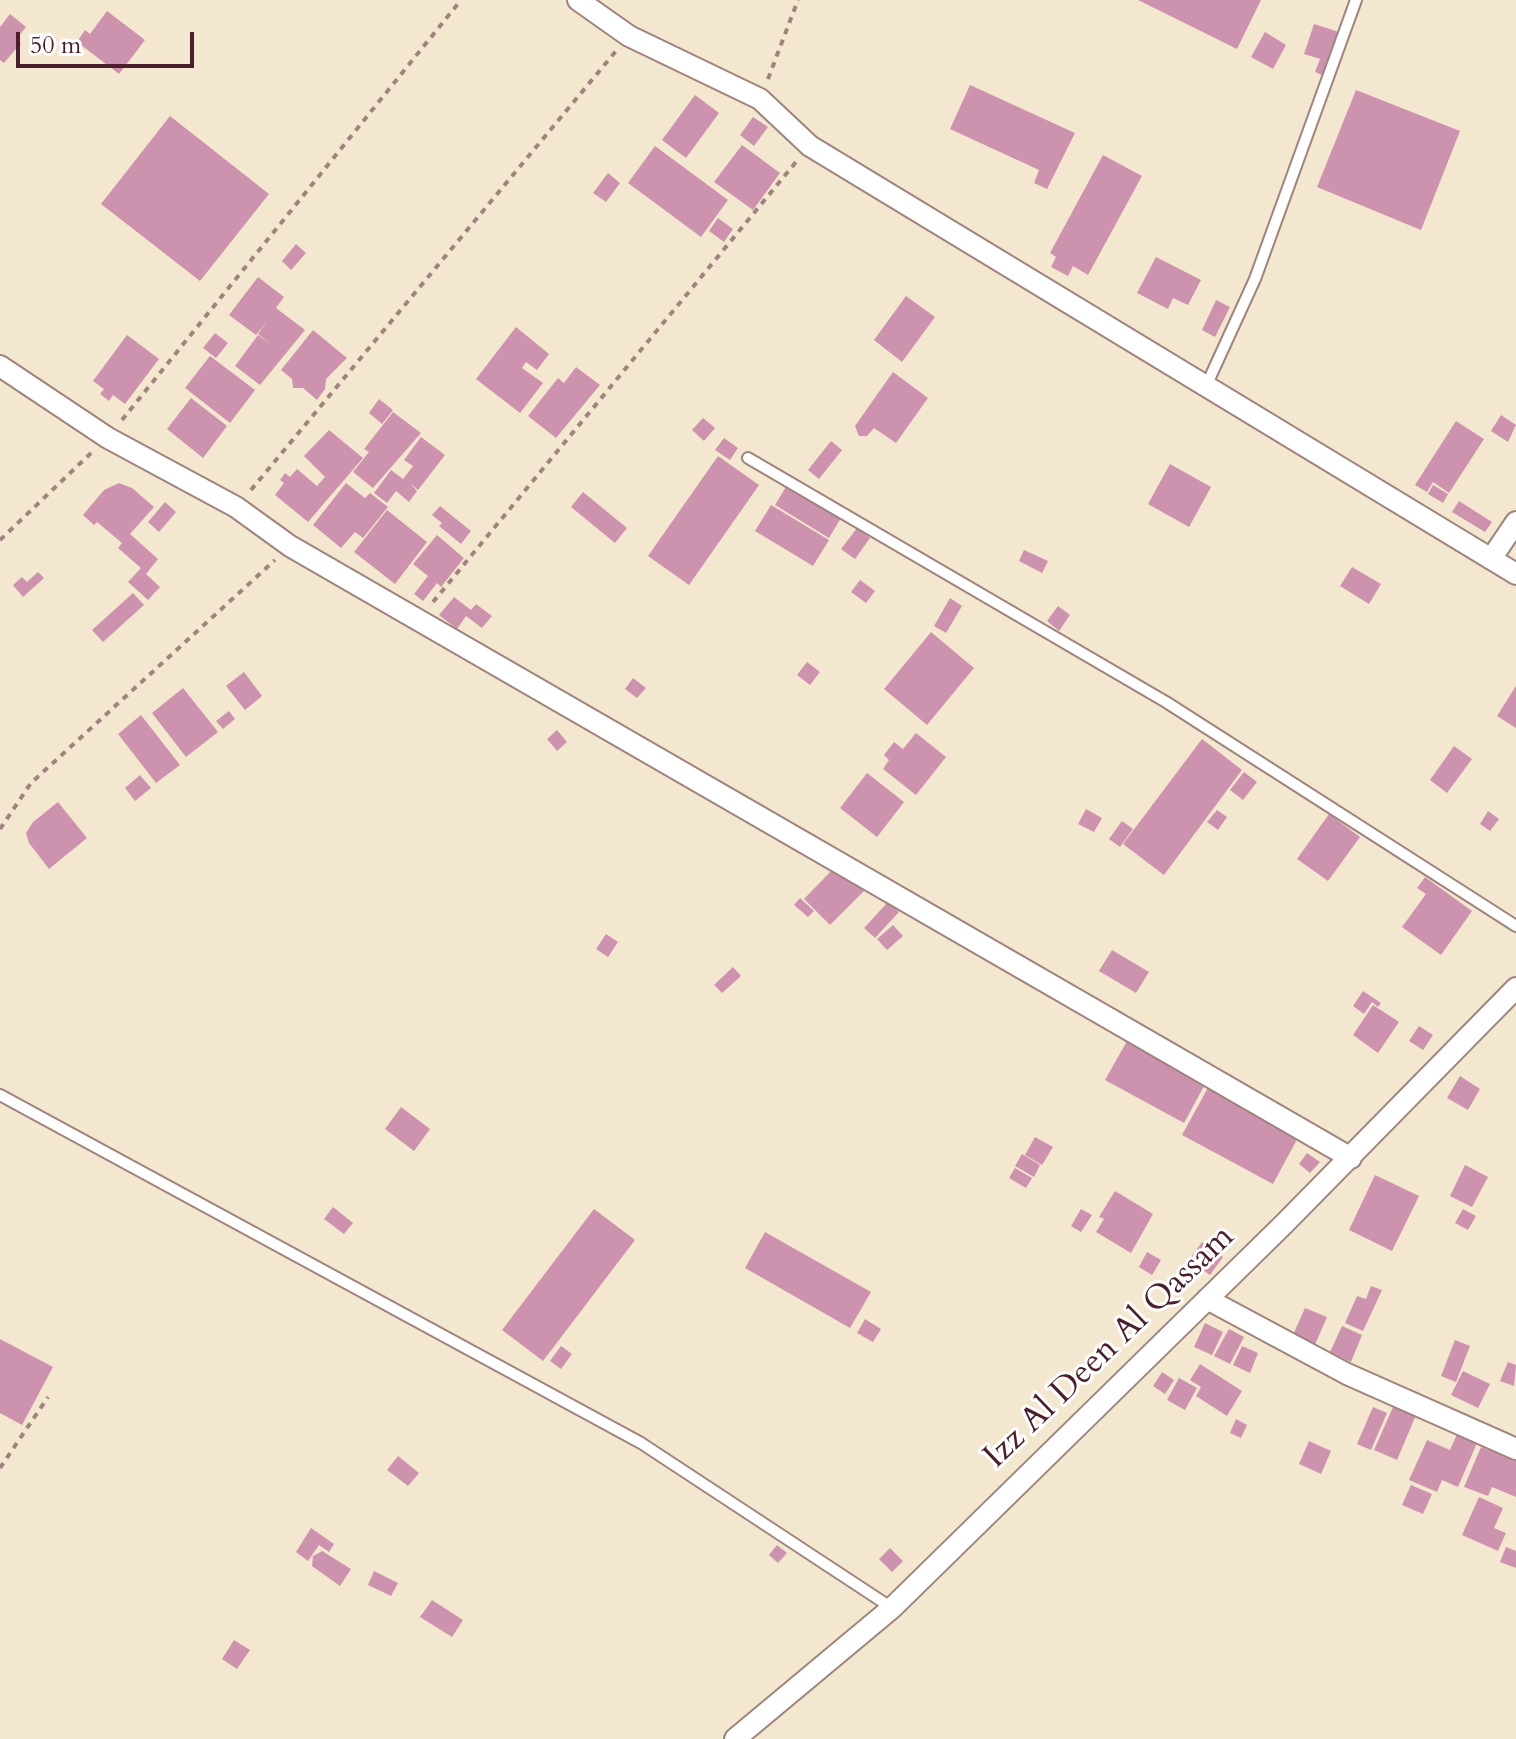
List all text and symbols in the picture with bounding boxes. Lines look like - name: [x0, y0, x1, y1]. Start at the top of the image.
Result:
- scale bar: [20, 16, 198, 66]
- text: 50 m: [30, 29, 81, 62]
- street label: Izz Al Deen Al Qassam: [976, 1218, 1244, 1478]

